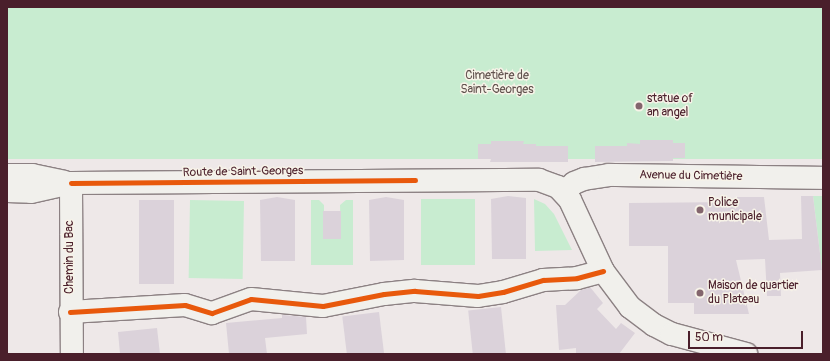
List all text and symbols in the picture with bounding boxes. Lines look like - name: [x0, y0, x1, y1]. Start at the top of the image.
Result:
- park label: Cimetière de Saint-Georges: [460, 69, 534, 97]
- place label: statue of an angel: [647, 92, 693, 120]
- marker: statue of an angel: [634, 101, 644, 111]
- street label: Route de Saint-Georges: [183, 164, 303, 180]
- street label: Avenue du Cimetière: [639, 168, 743, 184]
- place label: Police municipale: [708, 196, 762, 224]
- marker: Police municipale: [695, 205, 705, 215]
- street label: Chemin du Bac: [63, 220, 77, 294]
- place label: Maison de quartier du Plateau: [708, 279, 799, 307]
- marker: Maison de quartier du Plateau: [695, 288, 705, 298]
- scale bar: [690, 323, 805, 349]
- text: 50 m: [695, 330, 723, 345]

